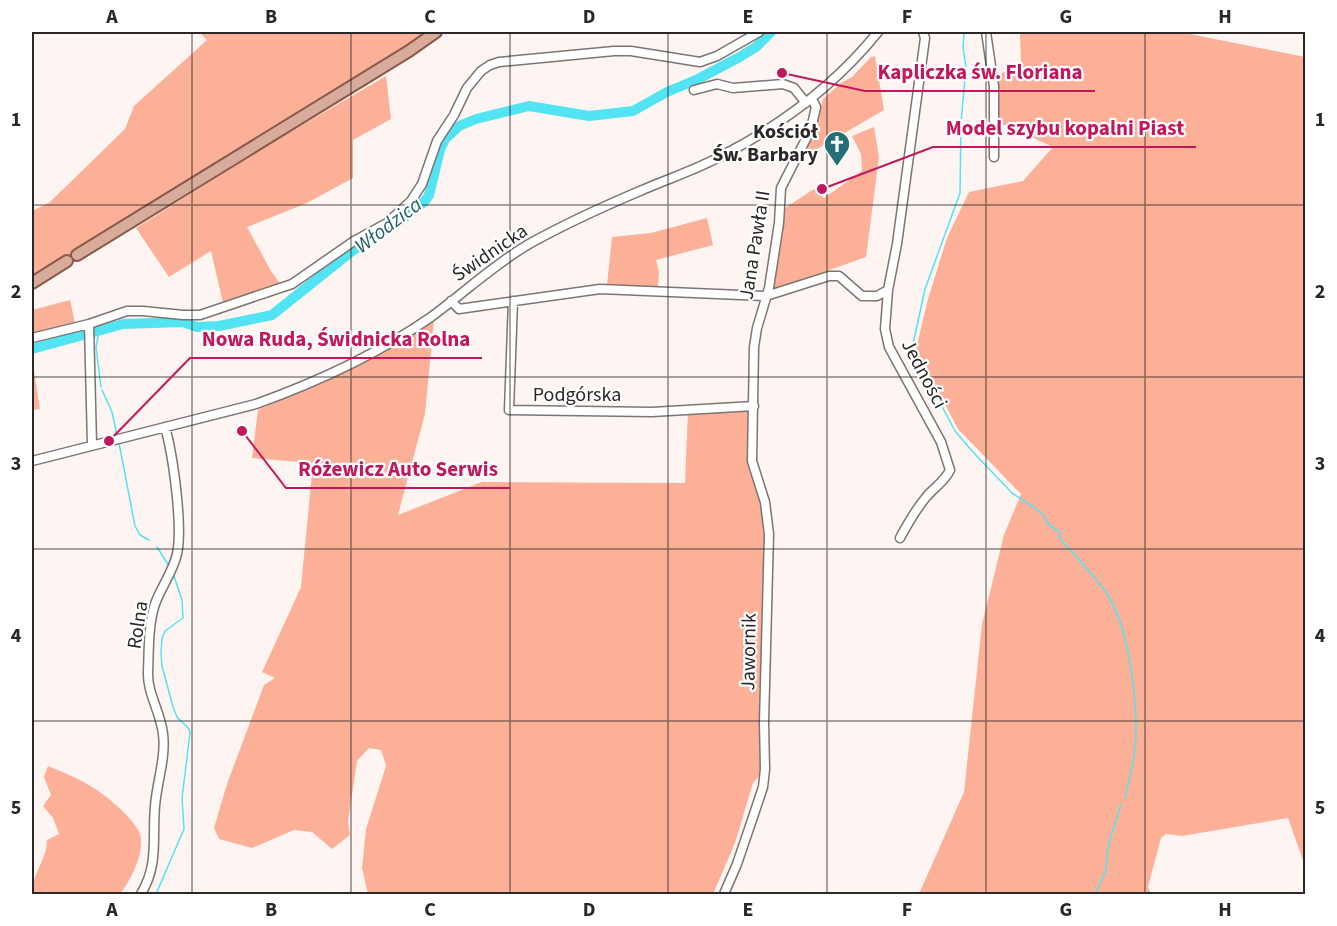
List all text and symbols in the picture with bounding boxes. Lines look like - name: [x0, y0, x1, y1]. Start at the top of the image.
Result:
- text: A: [105, 3, 118, 31]
- text: B: [265, 3, 277, 31]
- text: C: [424, 3, 436, 31]
- text: D: [583, 3, 595, 31]
- text: E: [743, 3, 753, 31]
- text: F: [902, 3, 912, 31]
- text: G: [1060, 3, 1072, 31]
- text: H: [1218, 3, 1232, 31]
- callout: Kapliczka św. Floriana: [865, 52, 1095, 91]
- text: Kapliczka św. Floriana: [877, 57, 1083, 87]
- text: 1: [11, 106, 21, 134]
- text: 1: [1315, 106, 1325, 134]
- callout: Model szybu kopalni Piast: [933, 108, 1196, 147]
- text: Model szybu kopalni Piast: [946, 113, 1184, 143]
- place label: Kościół Św. Barbary: [712, 118, 819, 169]
- church icon: Kościół Św. Barbary: [822, 129, 852, 167]
- street label: Jana Pawła II: [733, 188, 777, 302]
- water label: Włodzica: [348, 190, 428, 260]
- street label: Świdnicka: [447, 217, 533, 289]
- text: 2: [11, 278, 21, 306]
- text: 2: [1315, 278, 1325, 306]
- callout: Nowa Ruda, Świdnicka Rolna: [190, 319, 482, 358]
- text: Nowa Ruda, Świdnicka Rolna: [202, 324, 470, 354]
- street label: Jedności: [894, 334, 954, 414]
- street label: Podgórska: [533, 381, 621, 409]
- callout: Różewicz Auto Serwis: [286, 449, 510, 488]
- text: 3: [11, 450, 21, 478]
- text: 3: [1315, 450, 1325, 478]
- text: Różewicz Auto Serwis: [298, 454, 498, 484]
- street label: Rolna: [120, 599, 156, 651]
- street label: Jawornik: [734, 613, 764, 691]
- text: 4: [11, 622, 22, 650]
- text: 4: [1315, 622, 1326, 650]
- text: 5: [11, 794, 21, 822]
- text: 5: [1315, 794, 1325, 822]
- text: A: [105, 896, 118, 924]
- text: B: [265, 896, 277, 924]
- text: C: [424, 896, 436, 924]
- text: D: [583, 896, 595, 924]
- text: E: [743, 896, 753, 924]
- text: F: [902, 896, 912, 924]
- text: G: [1060, 896, 1072, 924]
- text: H: [1218, 896, 1232, 924]

